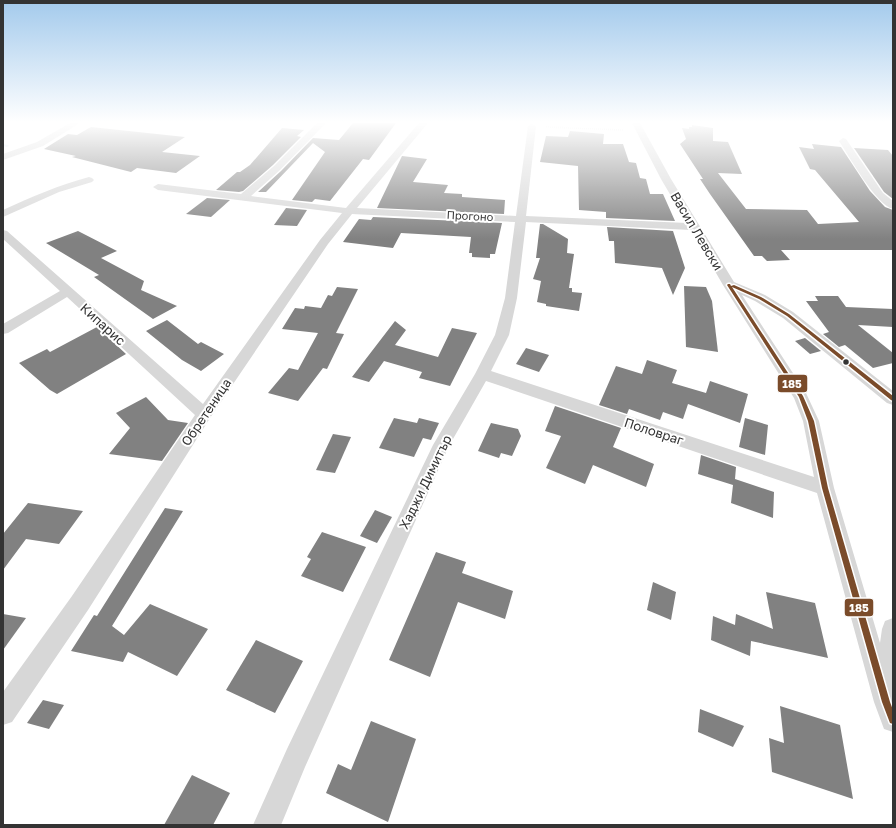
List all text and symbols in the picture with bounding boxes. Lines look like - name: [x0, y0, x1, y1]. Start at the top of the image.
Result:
- street label: Васил Левски: [667, 189, 727, 273]
- street label: Прогоно: [446, 208, 494, 223]
- street label: Кипарис: [77, 300, 129, 348]
- unlabelled marker: [841, 357, 851, 367]
- line badge: 185: [777, 374, 808, 393]
- street label: Обретеница: [178, 375, 234, 449]
- text: 185: [782, 377, 802, 390]
- street label: Половраг: [622, 414, 686, 448]
- street label: Хаджи Димитър: [395, 432, 455, 532]
- line badge: 185: [844, 598, 874, 617]
- text: 185: [849, 601, 869, 614]

